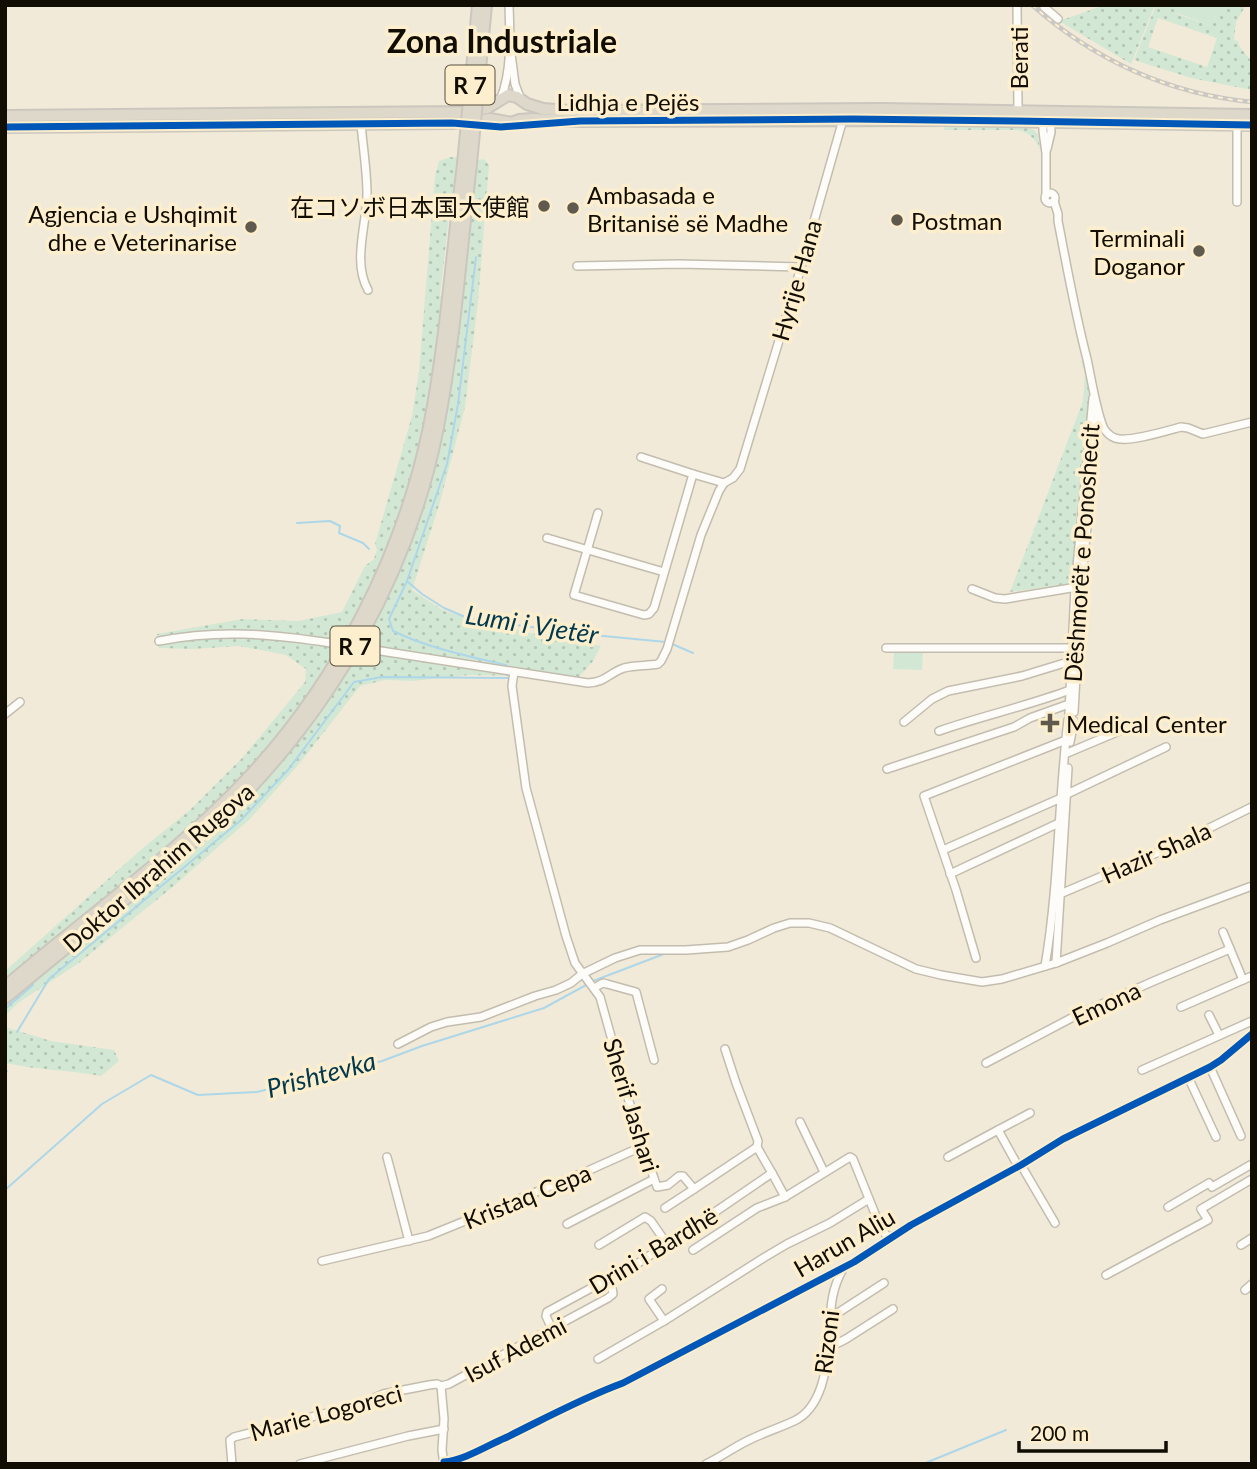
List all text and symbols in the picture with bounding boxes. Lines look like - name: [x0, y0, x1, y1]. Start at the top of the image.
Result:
- district label: Zona Industriale: [387, 21, 617, 60]
- street label: Berati: [1004, 26, 1033, 90]
- road number: R 7: [446, 66, 494, 104]
- street label: Lidhja e Pejës: [557, 87, 699, 116]
- place label: Ambasada e Britanisë së Madhe: [587, 180, 788, 237]
- place label: 在コソボ日本国大使館: [290, 192, 530, 221]
- marker: 在コソボ日本国大使館: [536, 198, 552, 214]
- place label: Agjencia e Ushqimit dhe e Veterinarise: [28, 199, 237, 256]
- marker: Ambasada e Britanisë së Madhe: [565, 200, 581, 216]
- place label: Postman: [911, 206, 1002, 235]
- marker: Postman: [889, 212, 905, 228]
- street label: Hyrije Hana: [765, 216, 827, 344]
- marker: Agjencia e Ushqimit dhe e Veterinarise: [243, 219, 259, 235]
- place label: Terminali Doganor: [1090, 223, 1185, 280]
- marker: Terminali Doganor: [1191, 243, 1207, 259]
- street label: Dëshmorët e Ponoshecit: [1058, 422, 1105, 683]
- water label: Lumi i Vjetër: [463, 598, 602, 650]
- road number: R 7: [330, 626, 380, 666]
- place label: Medical Center: [1066, 709, 1227, 738]
- marker: Medical Center: [1040, 713, 1060, 733]
- street label: Doktor Ibrahim Rugova: [57, 776, 259, 958]
- street label: Hazir Shala: [1097, 815, 1215, 889]
- street label: Emona: [1067, 975, 1145, 1031]
- street label: Sherif Jashari: [598, 1034, 666, 1176]
- water label: Prishtevka: [263, 1044, 379, 1104]
- street label: Kristaq Cepa: [459, 1157, 595, 1235]
- street label: Drini i Bardhë: [584, 1200, 722, 1300]
- street label: Harun Aliu: [788, 1202, 900, 1282]
- street label: Rizoni: [808, 1308, 844, 1376]
- street label: Isuf Ademi: [459, 1310, 571, 1388]
- street label: Marie Logoreci: [247, 1378, 405, 1446]
- scale bar: [1019, 1410, 1166, 1454]
- text: 200 m: [1030, 1420, 1089, 1445]

